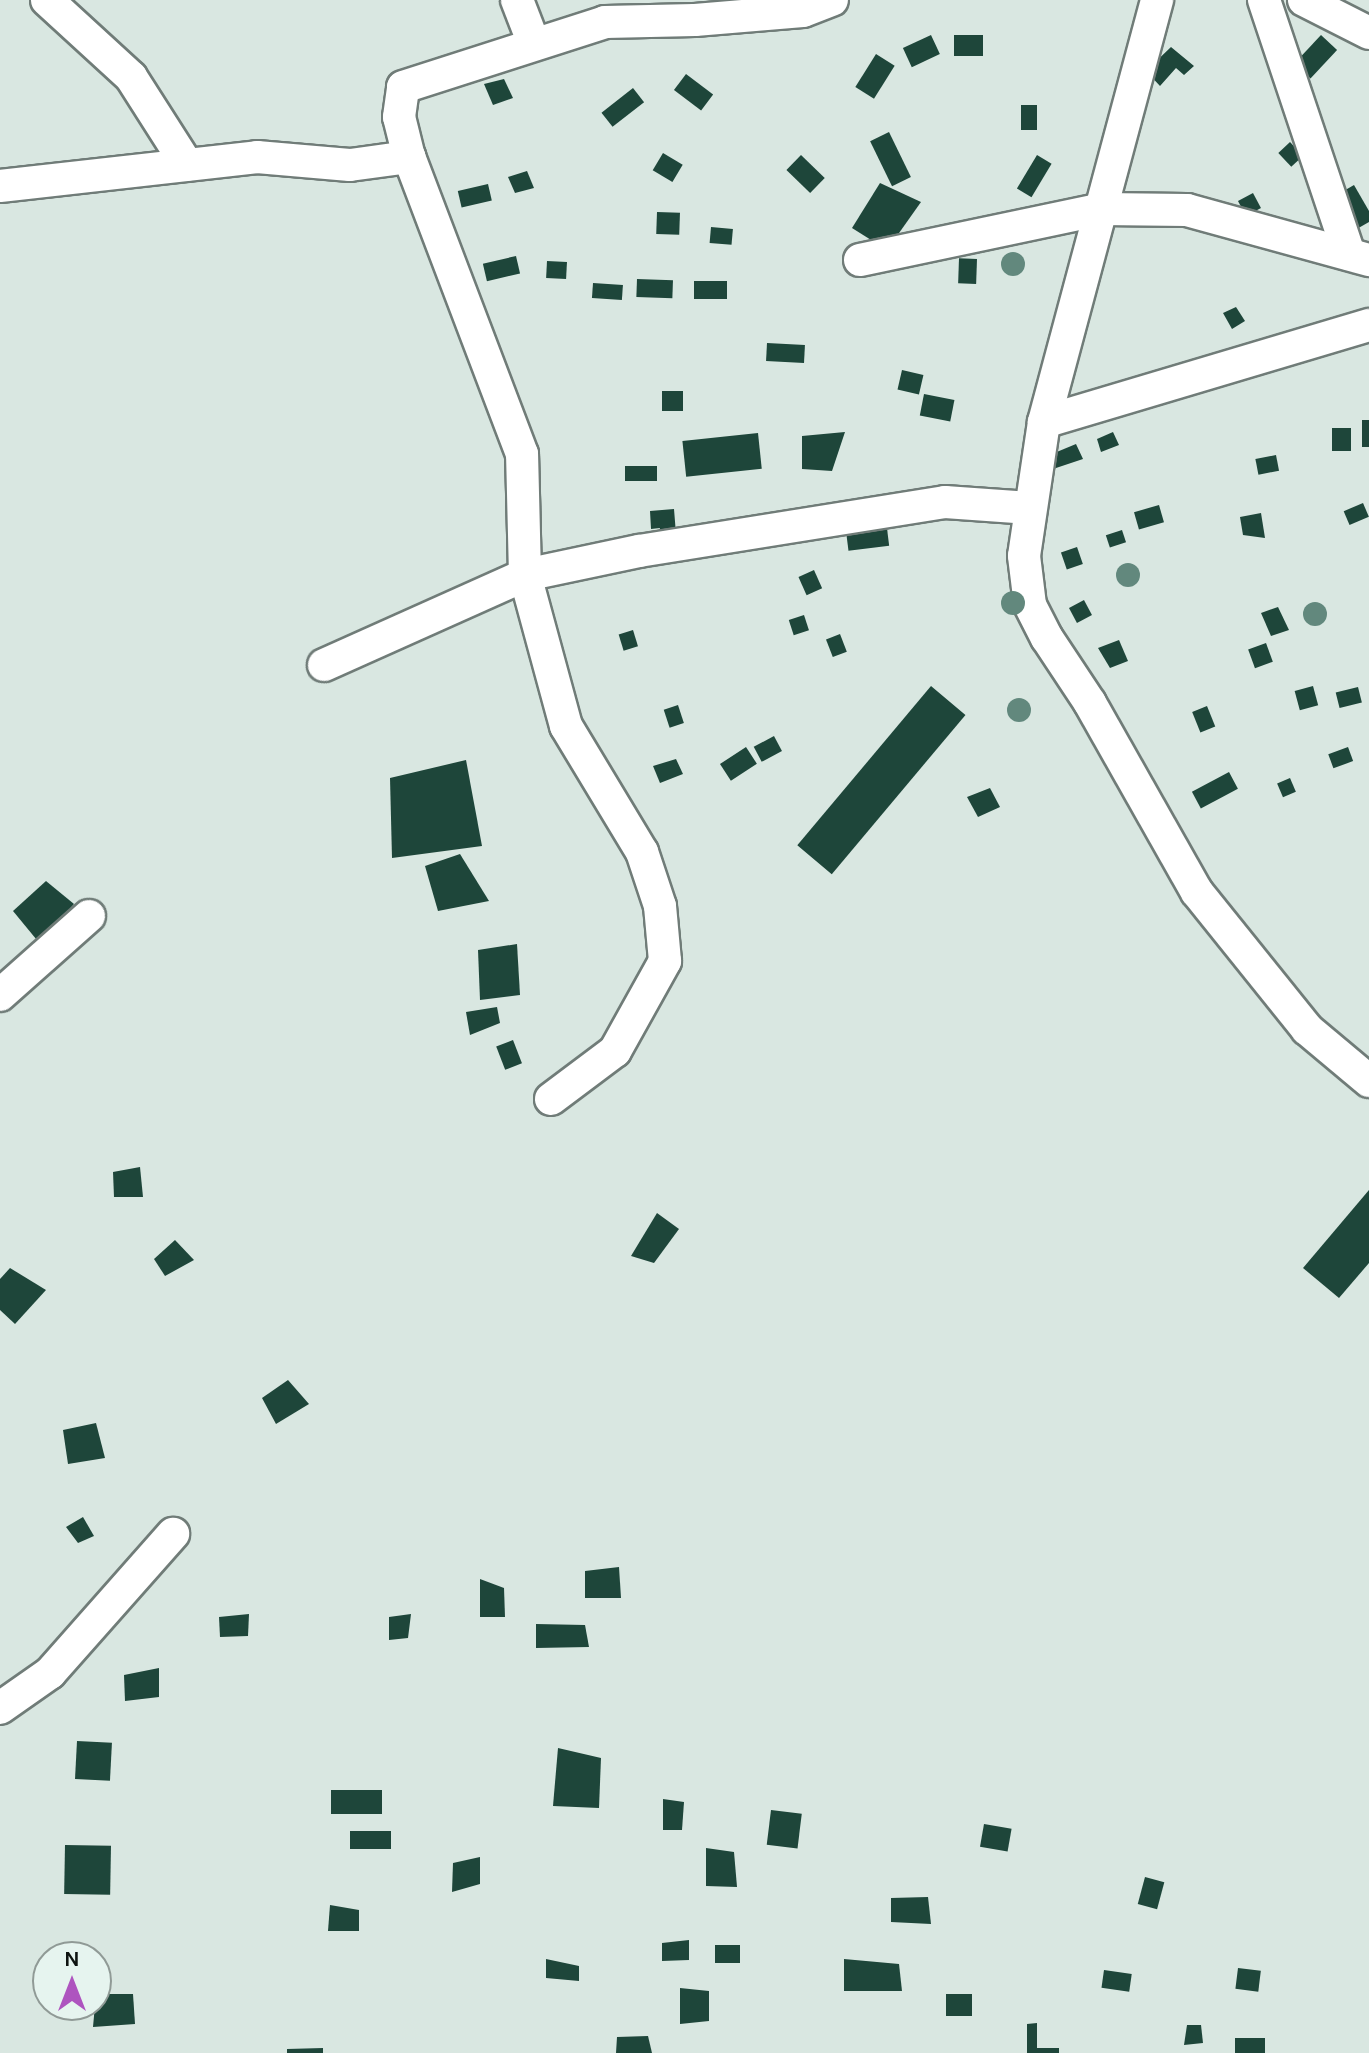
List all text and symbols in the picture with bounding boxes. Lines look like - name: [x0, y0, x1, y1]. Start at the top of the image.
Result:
- north arrow: [32, 1941, 112, 2021]
- text: N: [64, 1946, 80, 1972]

